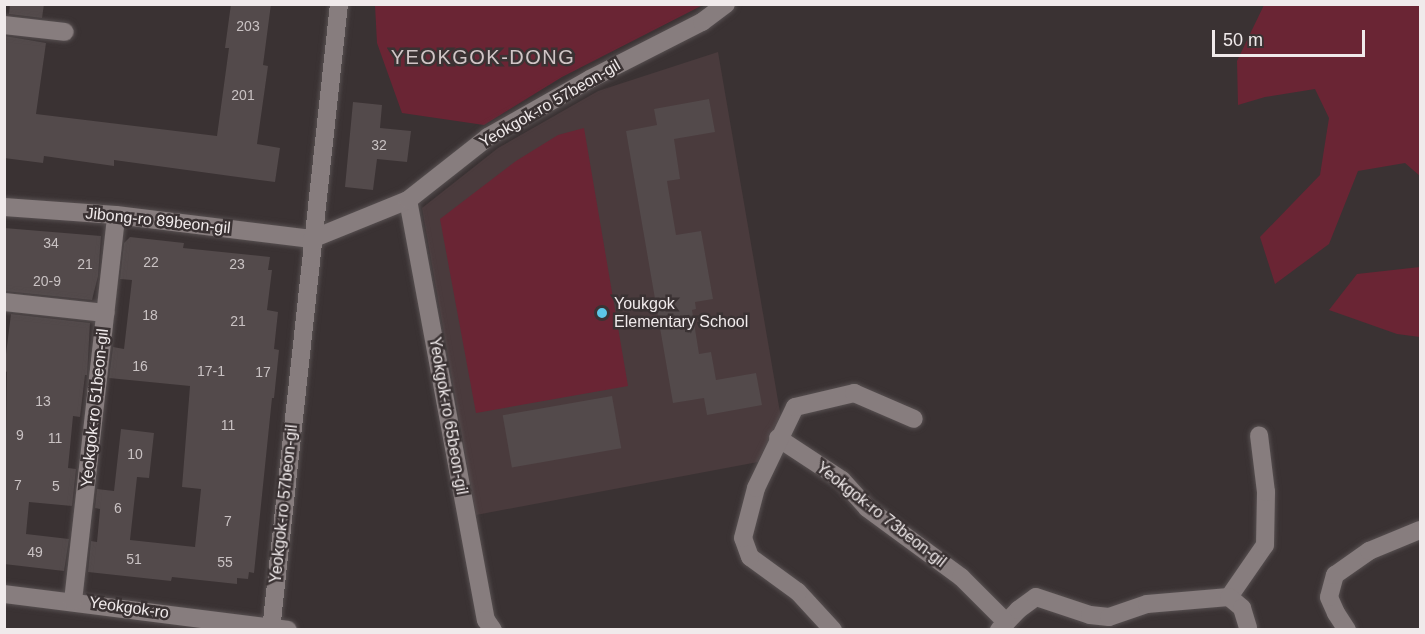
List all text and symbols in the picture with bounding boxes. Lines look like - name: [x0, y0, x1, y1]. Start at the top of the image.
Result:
- house number: 203: [236, 18, 260, 34]
- scale bar: [1215, 18, 1368, 56]
- text: 50 m: [1223, 30, 1263, 50]
- district label: YEOKGOK-DONG: [391, 45, 575, 69]
- street label: Yeokgok-ro 57beon-gil: [476, 56, 624, 152]
- house number: 201: [231, 87, 255, 103]
- house number: 32: [371, 137, 387, 153]
- street label: Jibong-ro 89beon-gil: [84, 204, 232, 238]
- house number: 34: [43, 235, 59, 251]
- house number: 22: [143, 254, 159, 270]
- house number: 21: [77, 256, 93, 272]
- house number: 23: [229, 256, 245, 272]
- house number: 20-9: [33, 273, 61, 289]
- place label: Youkgok Elementary School: [614, 294, 748, 332]
- marker: Youkgok Elementary School: [595, 306, 609, 320]
- house number: 18: [142, 307, 158, 323]
- house number: 21: [230, 313, 246, 329]
- street label: Yeokgok-ro 51beon-gil: [77, 328, 113, 488]
- street label: Yeokgok-ro 65beon-gil: [425, 336, 471, 496]
- house number: 16: [132, 358, 148, 374]
- house number: 17-1: [197, 363, 225, 379]
- house number: 17: [255, 364, 271, 380]
- house number: 13: [35, 393, 51, 409]
- house number: 11: [221, 417, 235, 433]
- street label: Yeokgok-ro 57beon-gil: [266, 424, 302, 584]
- house number: 9: [16, 427, 24, 443]
- house number: 11: [48, 430, 62, 446]
- house number: 10: [127, 446, 143, 462]
- street label: Yeokgok-ro 73beon-gil: [812, 458, 950, 572]
- house number: 7: [14, 477, 22, 493]
- house number: 5: [52, 478, 60, 494]
- house number: 6: [114, 500, 122, 516]
- house number: 7: [224, 513, 232, 529]
- house number: 49: [27, 544, 43, 560]
- house number: 51: [126, 551, 142, 567]
- house number: 55: [217, 554, 233, 570]
- street label: Yeokgok-ro: [88, 593, 170, 623]

